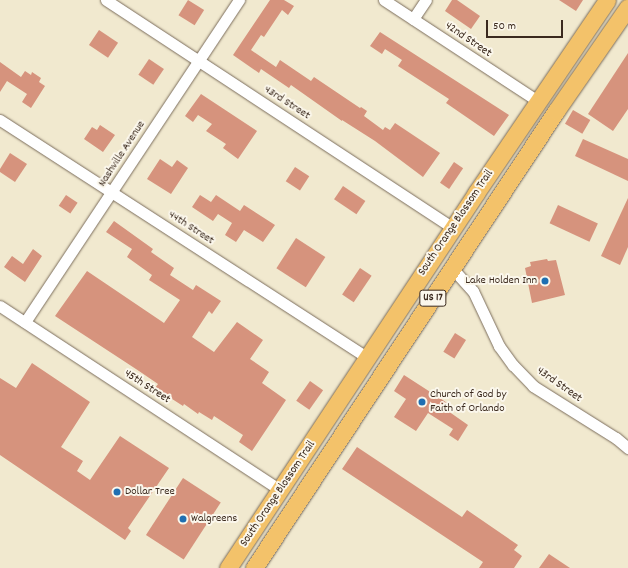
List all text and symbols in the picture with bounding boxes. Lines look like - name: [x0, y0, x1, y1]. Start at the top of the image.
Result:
- scale bar: [488, 12, 565, 38]
- text: 50 m: [493, 18, 516, 35]
- street label: 42nd Street: [442, 19, 494, 61]
- street label: 43rd Street: [261, 83, 313, 123]
- street label: Nashville Avenue: [95, 118, 149, 190]
- street label: South Orange Blossom Trail: [415, 167, 497, 279]
- street label: 44th Street: [165, 208, 217, 248]
- place label: Lake Holden Inn: [465, 274, 537, 288]
- marker: Lake Holden Inn: [540, 276, 550, 286]
- road number: US 17: [419, 289, 447, 307]
- street label: 43rd Street: [533, 364, 585, 406]
- street label: 45th Street: [121, 367, 173, 407]
- place label: Church of God by Faith of Orlando: [430, 388, 506, 416]
- marker: Church of God by Faith of Orlando: [417, 397, 427, 407]
- street label: South Orange Blossom Trail: [237, 438, 319, 550]
- place label: Dollar Tree: [125, 485, 175, 499]
- marker: Dollar Tree: [112, 487, 122, 497]
- place label: Walgreens: [191, 512, 237, 526]
- marker: Walgreens: [178, 514, 188, 524]

